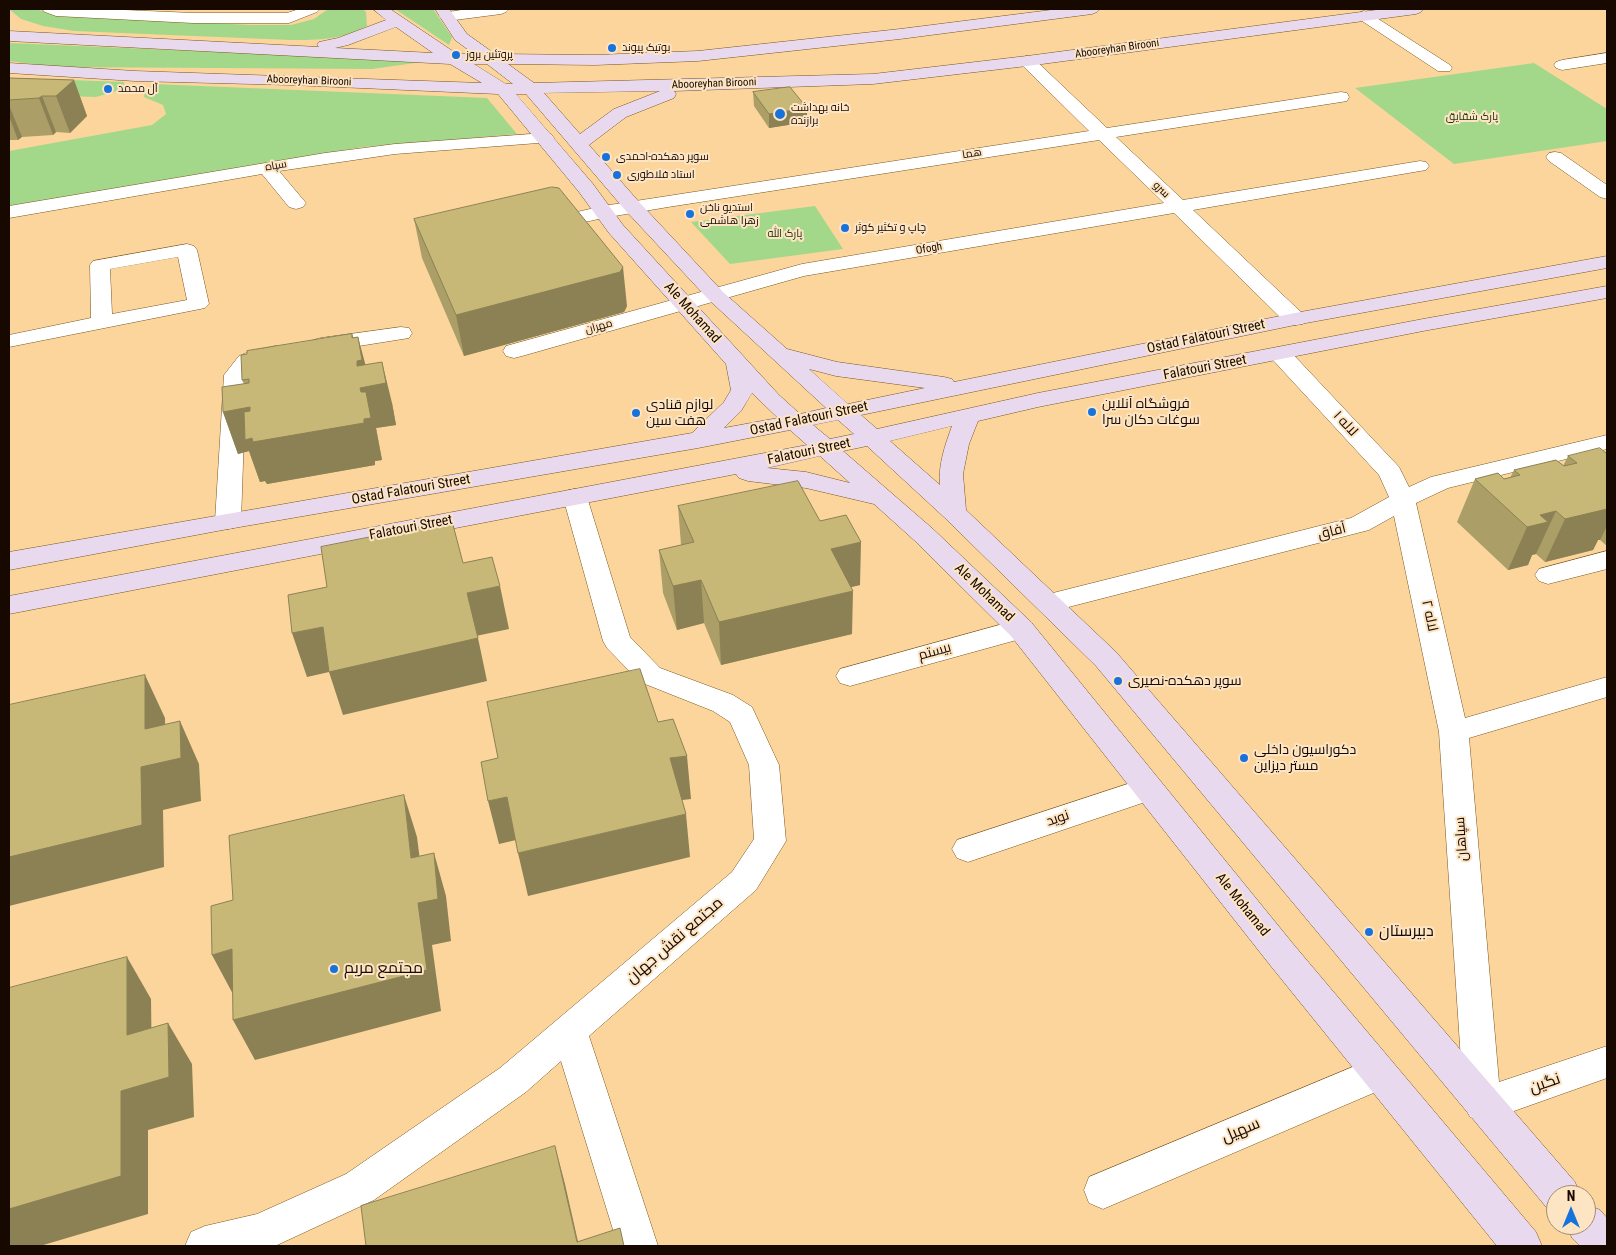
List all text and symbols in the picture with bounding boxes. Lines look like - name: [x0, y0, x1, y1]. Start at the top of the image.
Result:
- street label: Abooreyhan Birooni: [1074, 37, 1160, 61]
- place label: بوتیک پیوند: [622, 41, 670, 55]
- marker: بوتیک پیوند: [606, 42, 618, 54]
- place label: پروتئین بروز: [466, 48, 513, 62]
- marker: پروتئین بروز: [450, 49, 462, 61]
- street label: Abooreyhan Birooni: [266, 73, 352, 89]
- street label: Abooreyhan Birooni: [671, 76, 757, 92]
- place label: آل محمد: [118, 82, 158, 96]
- marker: آل محمد: [102, 83, 114, 95]
- place label: خانه بهداشت برازنده: [791, 101, 849, 127]
- marker: خانه بهداشت برازنده: [773, 107, 787, 121]
- park label: پارک شقایق: [1446, 110, 1498, 124]
- street label: هما: [961, 146, 983, 162]
- place label: سوپر دهکده-احمدی: [616, 150, 709, 164]
- marker: سوپر دهکده-احمدی: [600, 151, 612, 163]
- street label: سپاه: [264, 158, 288, 174]
- place label: استاد فلاطوری: [627, 168, 695, 182]
- marker: استاد فلاطوری: [611, 169, 623, 181]
- street label: سرو: [1150, 179, 1172, 201]
- place label: استدیو ناخن زهرا هاشمی: [700, 201, 759, 227]
- marker: استدیو ناخن زهرا هاشمی: [684, 208, 696, 220]
- place label: چاپ و تکثیر کوثر: [855, 221, 926, 235]
- marker: چاپ و تکثیر کوثر: [839, 222, 851, 234]
- park label: پارک الله: [768, 227, 802, 241]
- street label: Ofogh: [915, 240, 943, 258]
- street label: Ale Mohamad: [660, 279, 724, 347]
- street label: Ostad Falatouri Street: [1145, 316, 1267, 358]
- street label: مهران: [584, 317, 614, 337]
- street label: Falatouri Street: [1162, 352, 1248, 384]
- place label: فروشگاه آنلاین سوغات دکان سرا: [1102, 396, 1200, 428]
- place label: لوازم قنادی هفت سین: [646, 397, 713, 430]
- street label: Ostad Falatouri Street: [748, 398, 870, 440]
- marker: فروشگاه آنلاین سوغات دکان سرا: [1086, 406, 1098, 418]
- marker: لوازم قنادی هفت سین: [630, 407, 642, 419]
- street label: لاله ۱: [1329, 408, 1361, 440]
- street label: Falatouri Street: [766, 435, 852, 469]
- street label: Ostad Falatouri Street: [350, 471, 472, 509]
- street label: Falatouri Street: [368, 512, 454, 544]
- street label: آفاق: [1316, 520, 1348, 544]
- street label: Ale Mohamad: [951, 560, 1017, 626]
- street label: لاله ۲: [1418, 599, 1440, 633]
- street label: بیستم: [917, 640, 953, 664]
- place label: سوپر دهکده-نصیری: [1128, 673, 1242, 689]
- marker: سوپر دهکده-نصیری: [1112, 675, 1124, 687]
- place label: دکوراسیون داخلی مستر دیزاین: [1254, 742, 1356, 774]
- marker: دکوراسیون داخلی مستر دیزاین: [1238, 752, 1250, 764]
- street label: نوید: [1044, 807, 1072, 831]
- street label: سپاهان: [1452, 816, 1472, 862]
- street label: Ale Mohamad: [1211, 870, 1273, 940]
- street label: مجتمع نقش جهان: [623, 894, 727, 988]
- place label: دبیرستان: [1379, 922, 1434, 942]
- marker: دبیرستان: [1363, 926, 1375, 938]
- place label: مجتمع مریم: [344, 959, 423, 979]
- marker: مجتمع مریم: [328, 963, 340, 975]
- street label: نگین: [1527, 1070, 1563, 1098]
- street label: سهیل: [1219, 1114, 1263, 1148]
- north arrow: [1546, 1185, 1596, 1235]
- text: N: [1567, 1188, 1575, 1204]

